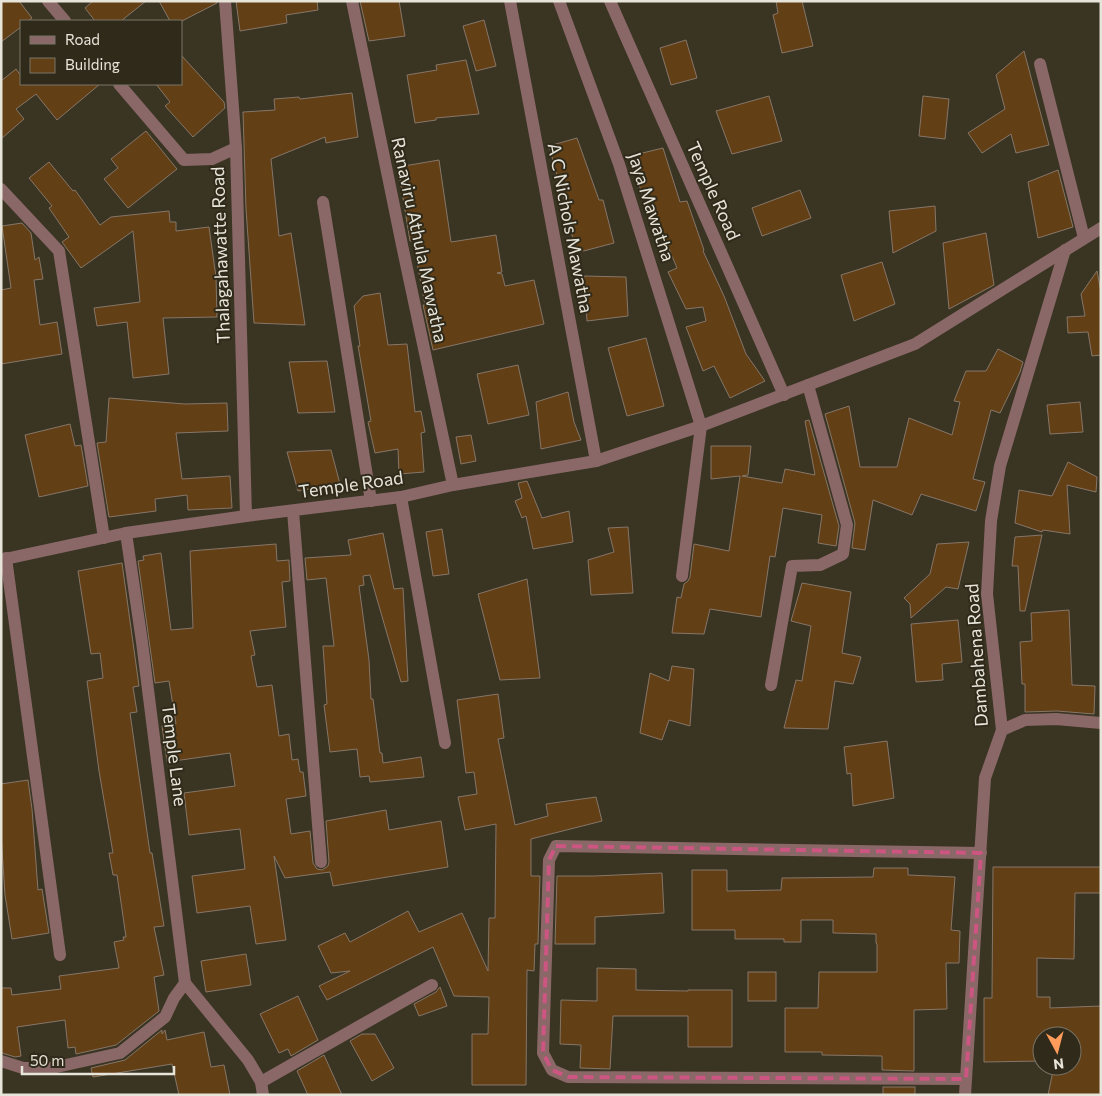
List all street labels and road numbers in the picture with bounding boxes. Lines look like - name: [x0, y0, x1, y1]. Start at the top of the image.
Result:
- street label: Ranaviru Athula Mawatha: [387, 135, 453, 344]
- street label: Temple Road: [682, 138, 745, 243]
- street label: A C Nichols Mawatha: [544, 141, 598, 315]
- street label: Jaya Mawatha: [624, 149, 680, 264]
- street label: Thalagahawatte Road: [206, 166, 234, 344]
- street label: Temple Road: [297, 466, 405, 502]
- street label: Dambahena Road: [960, 583, 992, 727]
- street label: Temple Lane: [158, 702, 192, 807]

